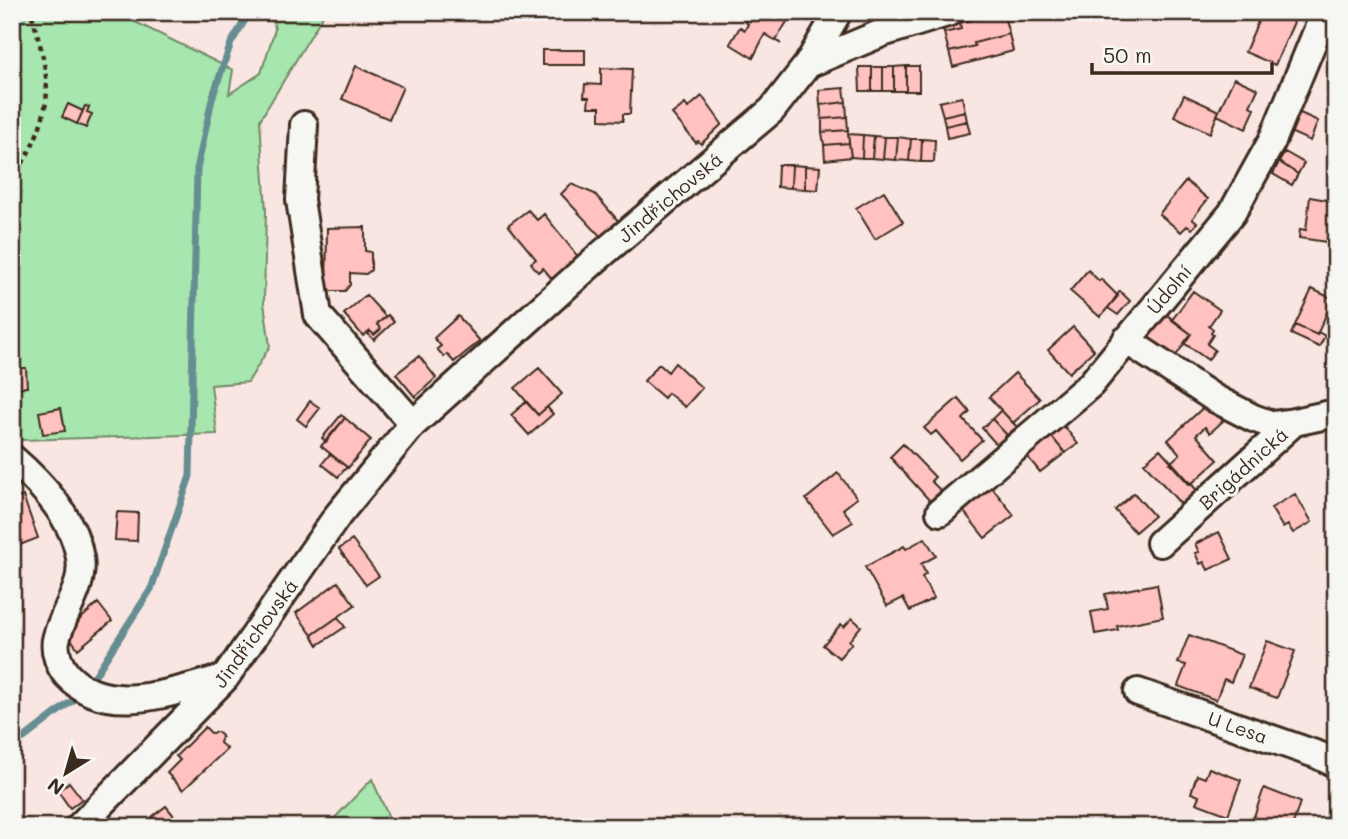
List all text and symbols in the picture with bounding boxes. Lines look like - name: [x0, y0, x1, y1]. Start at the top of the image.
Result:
- scale bar: [1092, 32, 1273, 76]
- text: 50 m: [1103, 41, 1152, 68]
- street label: Jindřichovská: [613, 146, 727, 248]
- street label: Údolní: [1141, 259, 1197, 319]
- street label: Brigádnická: [1193, 421, 1293, 515]
- street label: Jindřichovská: [207, 574, 303, 692]
- street label: U Lesa: [1205, 705, 1271, 749]
- north arrow: [32, 738, 102, 808]
- text: N: [42, 773, 69, 801]

